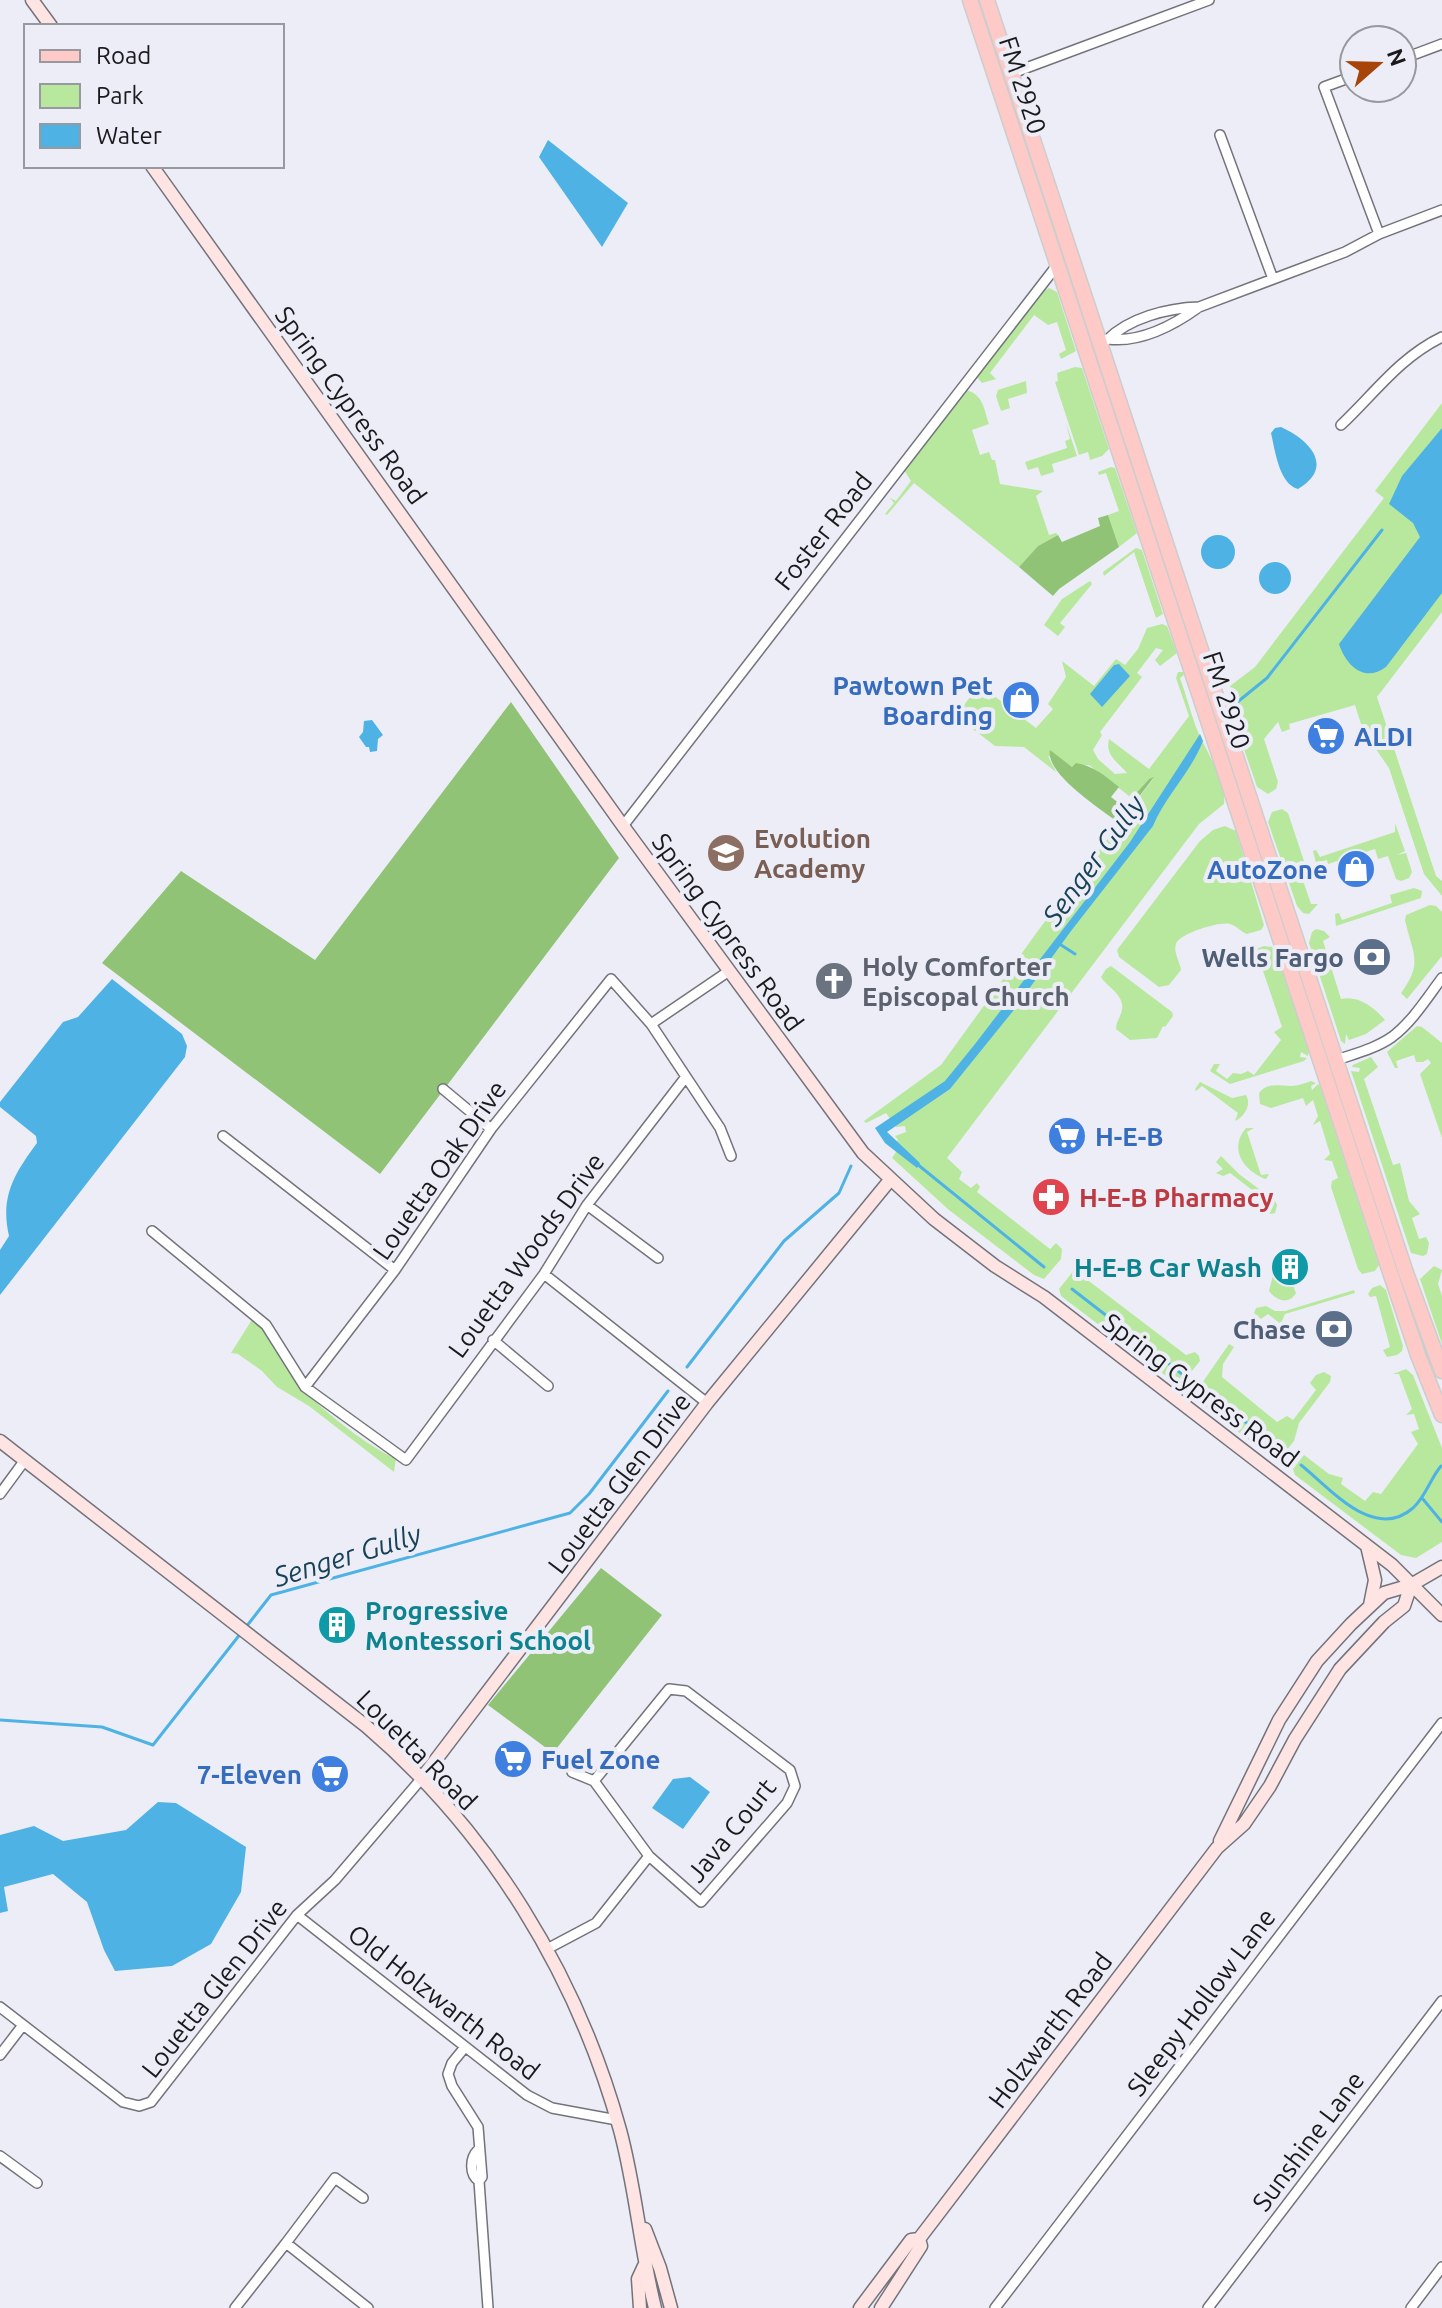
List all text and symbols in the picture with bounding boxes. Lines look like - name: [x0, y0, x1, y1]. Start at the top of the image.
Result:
- legend: [24, 24, 284, 168]
- north arrow: [1338, 24, 1418, 104]
- street label: FM 2920: [994, 33, 1052, 137]
- text: Road: [96, 42, 151, 69]
- text: N: [1383, 45, 1412, 69]
- text: Park: [96, 82, 144, 109]
- text: Water: [96, 122, 162, 149]
- street label: Spring Cypress Road: [270, 301, 432, 509]
- street label: Foster Road: [768, 467, 878, 595]
- street label: FM 2920: [1198, 648, 1256, 752]
- place label: Pawtown Pet Boarding: [833, 671, 993, 730]
- shop icon: Pawtown Pet Boarding: [1000, 679, 1042, 721]
- supermarket icon: ALDI: [1305, 715, 1347, 757]
- place label: ALDI: [1354, 722, 1413, 751]
- water label: Senger Gully: [1035, 789, 1151, 932]
- place label: Evolution Academy: [754, 824, 871, 883]
- street label: Spring Cypress Road: [647, 828, 809, 1036]
- school or university icon: Evolution Academy: [705, 832, 747, 874]
- shop icon: AutoZone: [1335, 848, 1377, 890]
- place label: AutoZone: [1207, 855, 1328, 884]
- bank icon: Wells Fargo: [1351, 936, 1393, 978]
- place label: Wells Fargo: [1202, 943, 1344, 972]
- place label: Holy Comforter Episcopal Church: [862, 952, 1070, 1011]
- church icon: Holy Comforter Episcopal Church: [813, 960, 855, 1002]
- street label: Louetta Oak Drive: [366, 1075, 512, 1265]
- supermarket icon: H-E-B: [1046, 1115, 1088, 1157]
- place label: H-E-B: [1095, 1122, 1164, 1151]
- street label: Louetta Woods Drive: [442, 1147, 610, 1363]
- pharmacy icon: H-E-B Pharmacy: [1030, 1176, 1072, 1218]
- place label: H-E-B Pharmacy: [1079, 1183, 1274, 1212]
- building icon: H-E-B Car Wash: [1269, 1246, 1311, 1288]
- place label: H-E-B Car Wash: [1074, 1253, 1262, 1282]
- street label: Spring Cypress Road: [1098, 1307, 1304, 1473]
- bank icon: Chase: [1313, 1308, 1355, 1350]
- place label: Chase: [1233, 1315, 1306, 1344]
- street label: Louetta Glen Drive: [542, 1387, 696, 1579]
- water label: Senger Gully: [269, 1518, 425, 1592]
- place label: Progressive Montessori School: [365, 1596, 591, 1655]
- building icon: Progressive Montessori School: [316, 1604, 358, 1646]
- street label: Louetta Road: [351, 1684, 483, 1816]
- supermarket icon: Fuel Zone: [492, 1738, 534, 1780]
- place label: Fuel Zone: [541, 1745, 661, 1774]
- supermarket icon: 7-Eleven: [309, 1753, 351, 1795]
- place label: 7-Eleven: [197, 1760, 302, 1789]
- street label: Java Court: [681, 1773, 781, 1887]
- street label: Louetta Glen Drive: [135, 1893, 293, 2083]
- street label: Sleepy Hollow Lane: [1121, 1903, 1281, 2101]
- street label: Old Holzwarth Road: [343, 1918, 545, 2086]
- street label: Holzwarth Road: [982, 1947, 1118, 2113]
- street label: Sunshine Lane: [1246, 2066, 1370, 2216]

